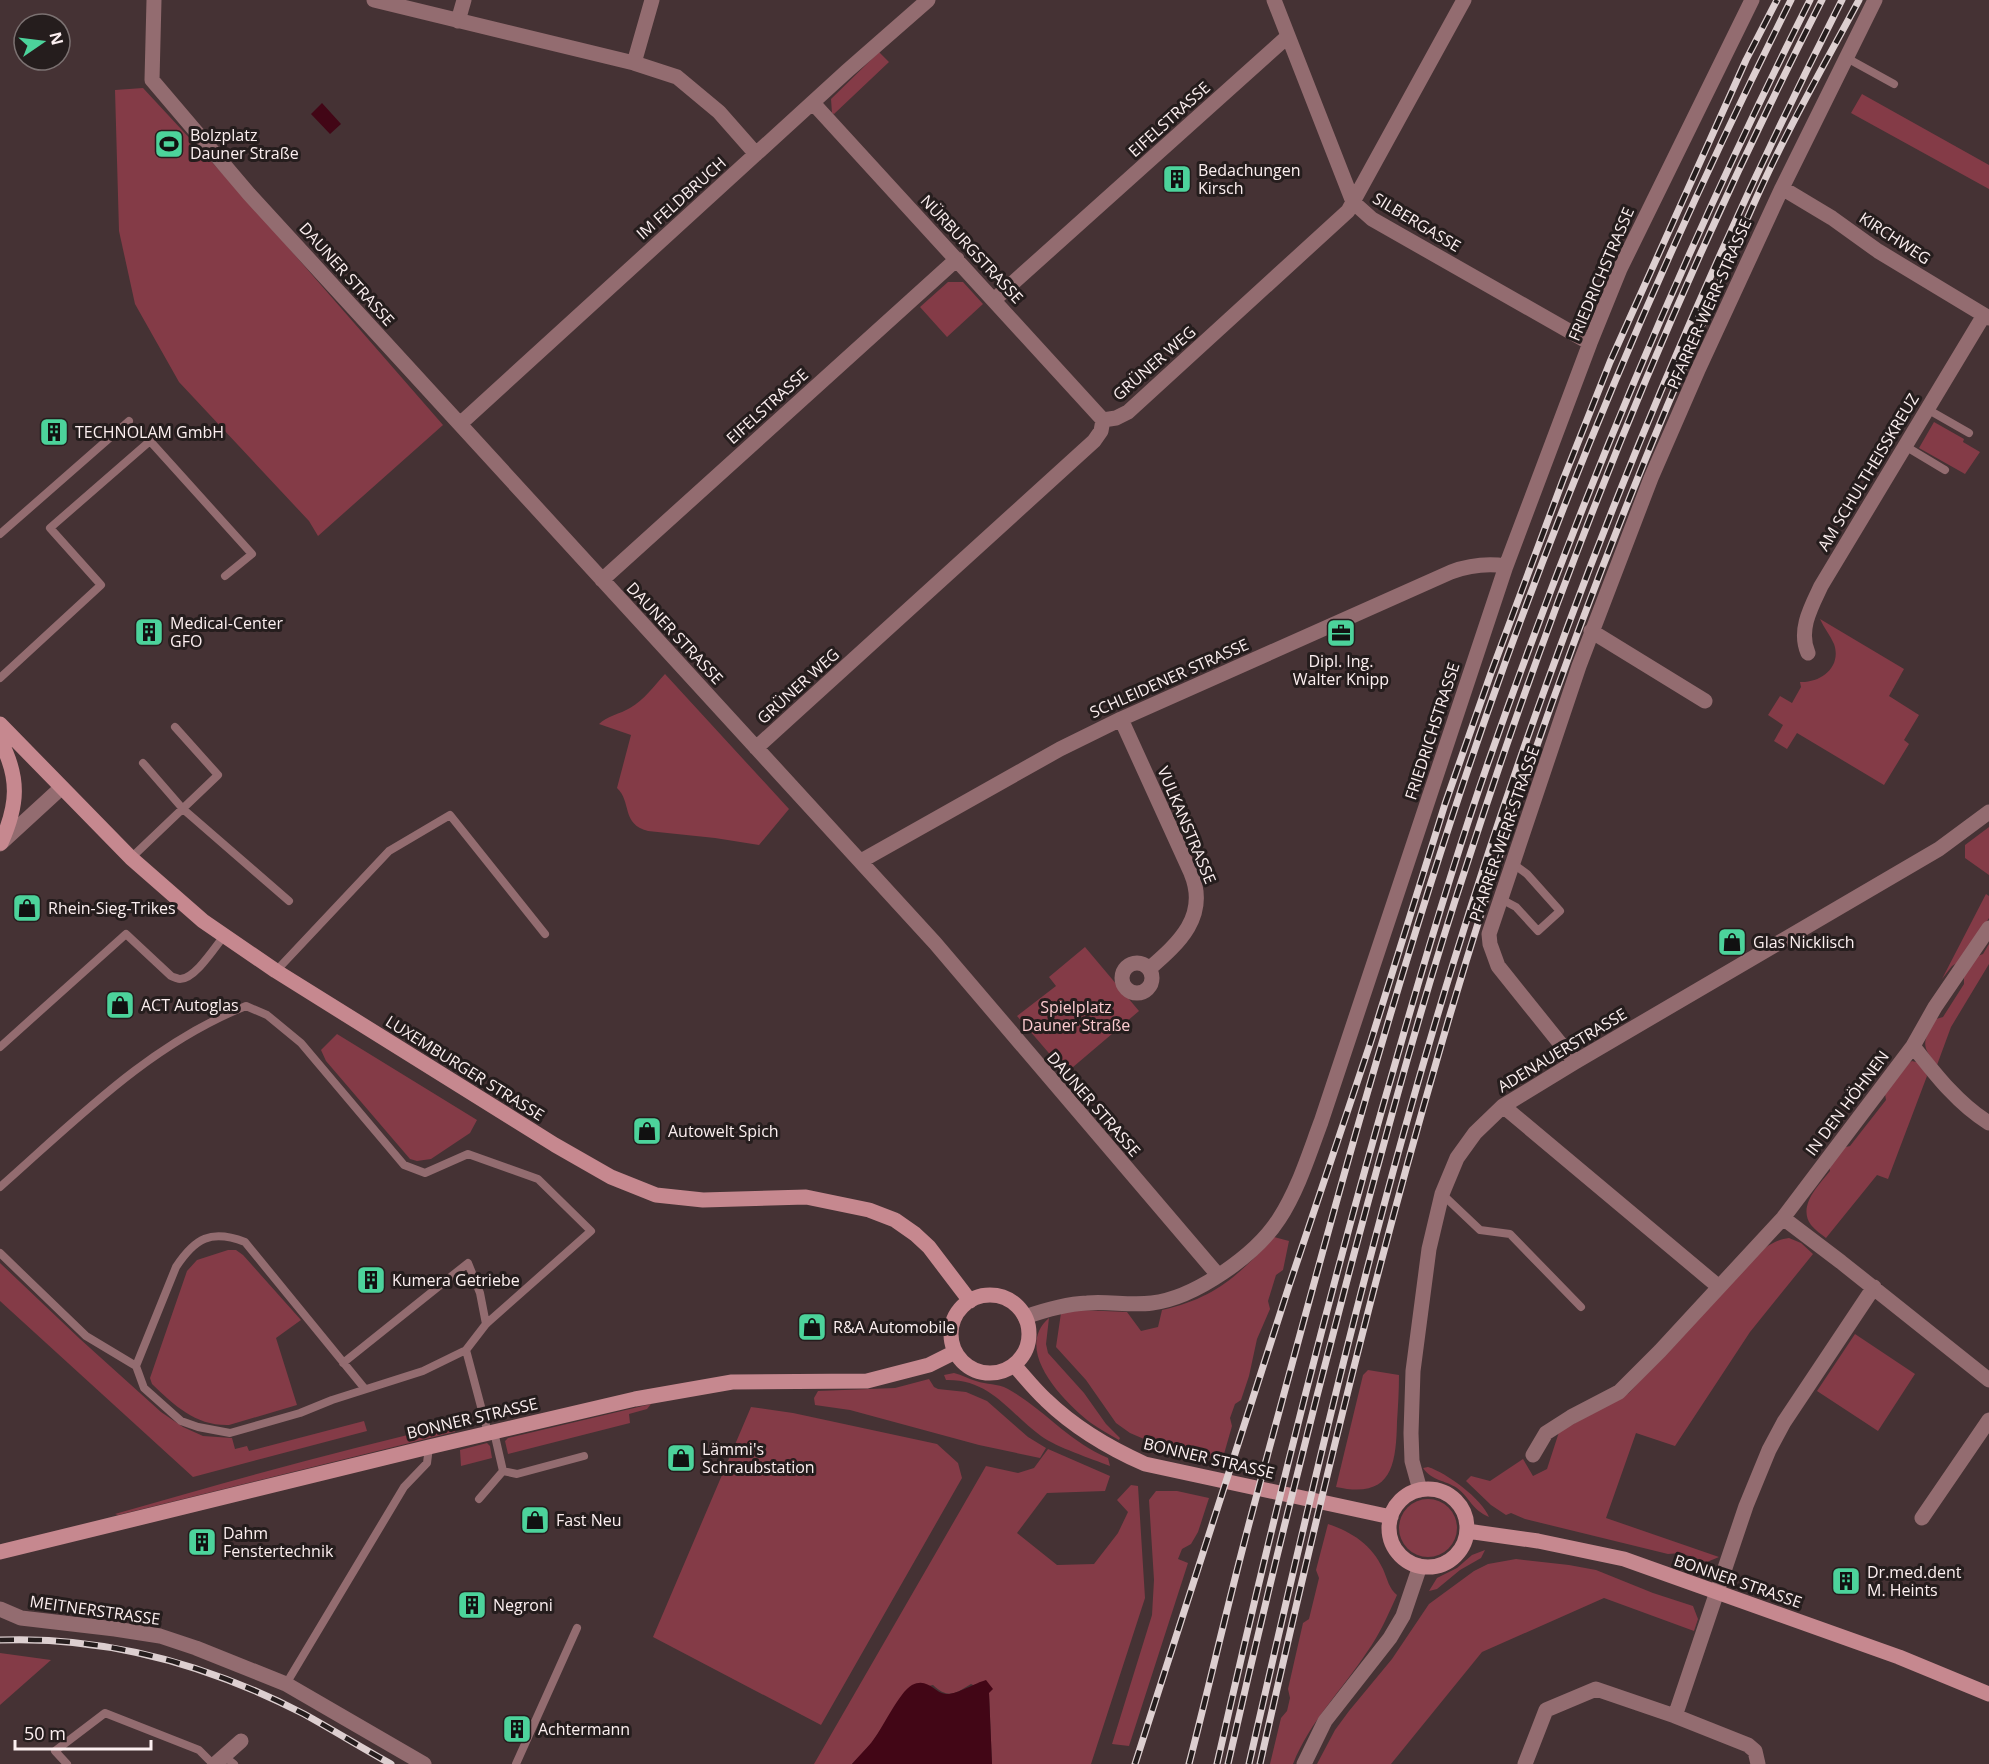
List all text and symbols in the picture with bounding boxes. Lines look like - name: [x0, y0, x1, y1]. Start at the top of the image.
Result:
- north arrow: [12, 12, 72, 72]
- text: N: [44, 29, 69, 47]
- street label: EIFELSTRASSE: [1123, 76, 1215, 162]
- place label: Bolzplatz Dauner Straße: [190, 124, 299, 164]
- sports icon: Bolzplatz Dauner Straße: [153, 128, 185, 160]
- street label: IM FELDBRUCH: [631, 152, 731, 244]
- place label: Bedachungen Kirsch: [1198, 159, 1301, 199]
- building icon: Bedachungen Kirsch: [1161, 163, 1193, 195]
- street label: SILBERGASSE: [1369, 187, 1465, 257]
- street label: NÜRBURGSTRASSE: [916, 190, 1028, 308]
- street label: FRIEDRICHSTRASSE: [1563, 204, 1639, 344]
- street label: KIRCHWEG: [1855, 207, 1935, 269]
- street label: PFARRER-WERR-STRASSE: [1661, 215, 1757, 393]
- street label: DAUNER STRASSE: [295, 217, 399, 331]
- street label: GRÜNER WEG: [1108, 321, 1200, 405]
- street label: EIFELSTRASSE: [721, 363, 813, 449]
- street label: AM SCHULTHEISSKREUZ: [1812, 389, 1924, 555]
- building icon: TECHNOLAM GmbH: [38, 416, 70, 448]
- place label: TECHNOLAM GmbH: [75, 421, 224, 443]
- street label: DAUNER STRASSE: [622, 577, 728, 689]
- place label: Medical-Center GFO: [170, 612, 284, 652]
- building icon: Medical-Center GFO: [133, 616, 165, 648]
- office icon: Dipl. Ing. Walter Knipp: [1325, 617, 1357, 649]
- street label: SCHLEIDENER STRASSE: [1086, 633, 1252, 723]
- street label: GRÜNER WEG: [752, 643, 844, 729]
- place label: Dipl. Ing. Walter Knipp: [1293, 650, 1389, 690]
- street label: FRIEDRICHSTRASSE: [1399, 659, 1465, 803]
- street label: PFARRER-WERR-STRASSE: [1464, 743, 1544, 925]
- street label: VULKANSTRASSE: [1152, 763, 1222, 887]
- shop icon: Rhein-Sieg-Trikes: [11, 892, 43, 924]
- place label: Rhein-Sieg-Trikes: [48, 897, 176, 919]
- shop icon: Glas Nicklisch: [1716, 926, 1748, 958]
- place label: Glas Nicklisch: [1753, 931, 1855, 953]
- shop icon: ACT Autoglas: [104, 989, 136, 1021]
- place label: ACT Autoglas: [141, 994, 239, 1016]
- park label: Spielplatz Dauner Straße: [1022, 996, 1130, 1036]
- street label: ADENAUERSTRASSE: [1493, 1003, 1631, 1097]
- street label: LUXEMBURGER STRASSE: [382, 1010, 548, 1126]
- street label: IN DEN HÖHNEN: [1800, 1046, 1894, 1160]
- street label: DAUNER STRASSE: [1042, 1047, 1146, 1161]
- shop icon: Autowelt Spich: [631, 1115, 663, 1147]
- place label: Autowelt Spich: [668, 1120, 779, 1142]
- building icon: Kumera Getriebe: [355, 1264, 387, 1296]
- place label: Kumera Getriebe: [392, 1269, 520, 1291]
- shop icon: R&A Automobile: [796, 1311, 828, 1343]
- place label: R&A Automobile: [833, 1316, 955, 1338]
- street label: BONNER STRASSE: [404, 1392, 540, 1444]
- street label: BONNER STRASSE: [1141, 1432, 1277, 1484]
- place label: Lämmi's Schraubstation: [702, 1438, 815, 1478]
- shop icon: Lämmi's Schraubstation: [665, 1442, 697, 1474]
- shop icon: Fast Neu: [519, 1504, 551, 1536]
- place label: Fast Neu: [556, 1509, 621, 1531]
- place label: Dahm Fenstertechnik: [223, 1522, 334, 1562]
- building icon: Dahm Fenstertechnik: [186, 1526, 218, 1558]
- street label: BONNER STRASSE: [1671, 1549, 1805, 1613]
- place label: Dr.med.dent M. Heints: [1867, 1561, 1962, 1601]
- building icon: Dr.med.dent M. Heints: [1830, 1565, 1862, 1597]
- building icon: Negroni: [456, 1589, 488, 1621]
- street label: MEITNERSTRASSE: [28, 1590, 162, 1630]
- place label: Negroni: [493, 1594, 553, 1616]
- scale bar: [15, 1713, 152, 1751]
- building icon: Achtermann: [501, 1713, 533, 1745]
- place label: Achtermann: [538, 1718, 630, 1740]
- text: 50 m: [24, 1721, 66, 1745]

